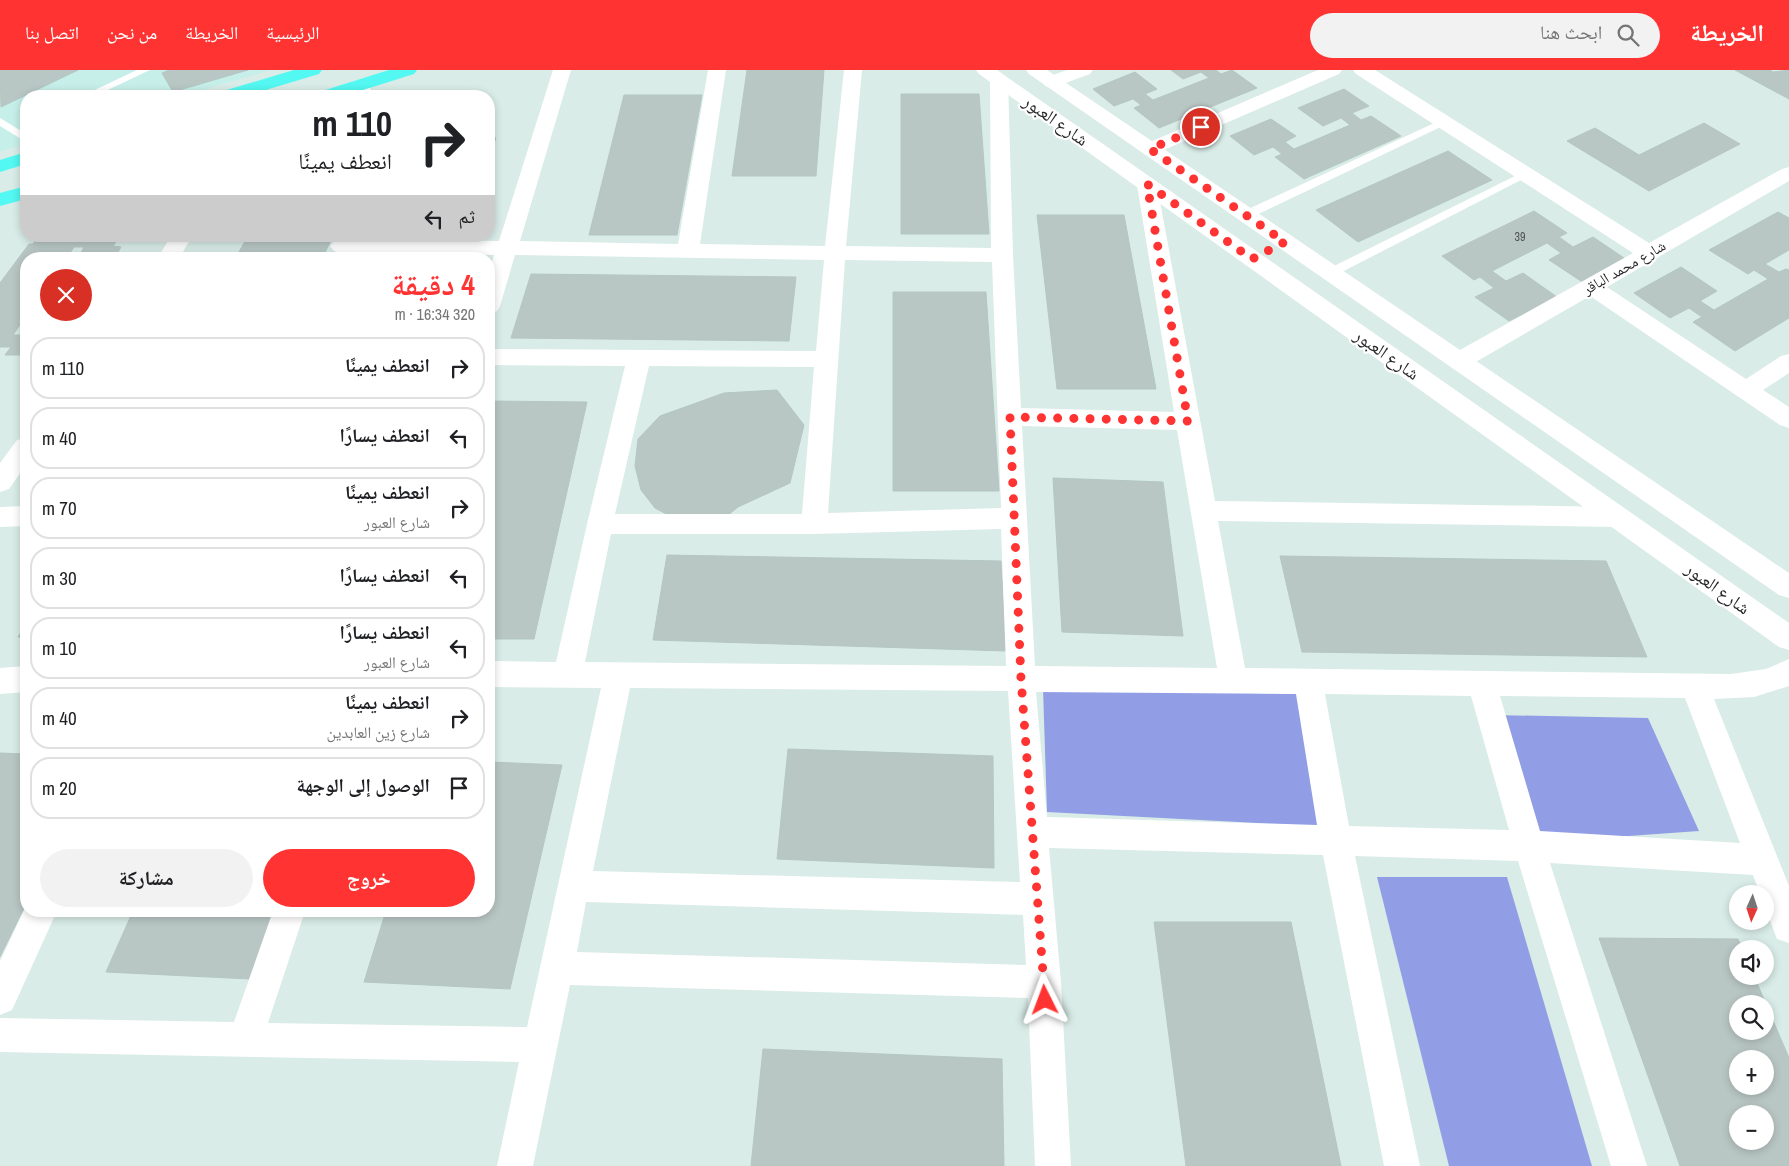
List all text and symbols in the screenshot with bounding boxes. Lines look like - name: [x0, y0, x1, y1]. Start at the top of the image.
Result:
- search box: [1310, 13, 1660, 58]
- text: الخريطة: [1690, 16, 1764, 48]
- text: ابحث هنا: [1540, 19, 1602, 45]
- text: اتصل بنا: [25, 20, 79, 45]
- text: من نحن: [107, 20, 157, 45]
- text: الخريطة: [185, 20, 238, 45]
- text: الرئيسية: [266, 20, 320, 45]
- icon: search: [1614, 21, 1642, 49]
- street label: شارع العبور: [1017, 88, 1094, 152]
- text: 110 m: [312, 100, 392, 147]
- pin: [1180, 106, 1222, 148]
- icon: right: [410, 110, 475, 175]
- icon: arrive: [1187, 113, 1215, 141]
- text: انعطف يمينًا: [298, 146, 392, 176]
- text: ثم: [458, 203, 475, 229]
- icon: left: [420, 205, 448, 233]
- house number: 39: [1515, 229, 1525, 245]
- street label: شارع محمد الباقر: [1578, 235, 1670, 300]
- text: 4 دقيقة: [391, 264, 475, 304]
- button: close: [40, 269, 92, 321]
- text: 320 m · 16:34: [395, 303, 475, 325]
- street label: شارع العبور: [1348, 322, 1425, 386]
- text: انعطف يمينًا: [345, 352, 430, 378]
- icon: right: [445, 354, 473, 382]
- text: 110 m: [42, 355, 84, 381]
- text: انعطف يسارًا: [340, 422, 430, 448]
- icon: left: [445, 424, 473, 452]
- text: 40 m: [42, 425, 77, 451]
- text: انعطف يمينًا: [345, 479, 430, 505]
- icon: right: [445, 494, 473, 522]
- text: 70 m: [42, 495, 77, 521]
- text: شارع العبور: [364, 511, 430, 533]
- street label: شارع العبور: [1680, 555, 1755, 620]
- text: انعطف يسارًا: [340, 562, 430, 588]
- icon: left: [445, 564, 473, 592]
- text: 30 m: [42, 565, 77, 591]
- text: انعطف يسارًا: [340, 619, 430, 645]
- icon: left: [445, 634, 473, 662]
- text: 10 m: [42, 635, 77, 661]
- text: شارع العبور: [364, 651, 430, 673]
- text: انعطف يمينًا: [345, 689, 430, 715]
- icon: right: [445, 704, 473, 732]
- text: 40 m: [42, 705, 77, 731]
- text: شارع زين العابدين: [327, 721, 430, 743]
- text: الوصول إلى الوجهة: [296, 772, 430, 798]
- icon: arrive: [445, 774, 473, 802]
- text: 20 m: [42, 775, 77, 801]
- button: مشاركة: [40, 849, 253, 907]
- button: خروج: [263, 849, 475, 907]
- north arrow: [1729, 885, 1774, 930]
- map controls: [1729, 885, 1774, 1150]
- button: sound: [1729, 940, 1774, 985]
- position arrow: [1018, 973, 1070, 1025]
- button: search: [1729, 995, 1774, 1040]
- button: +: [1729, 1050, 1774, 1095]
- button: −: [1729, 1105, 1774, 1150]

